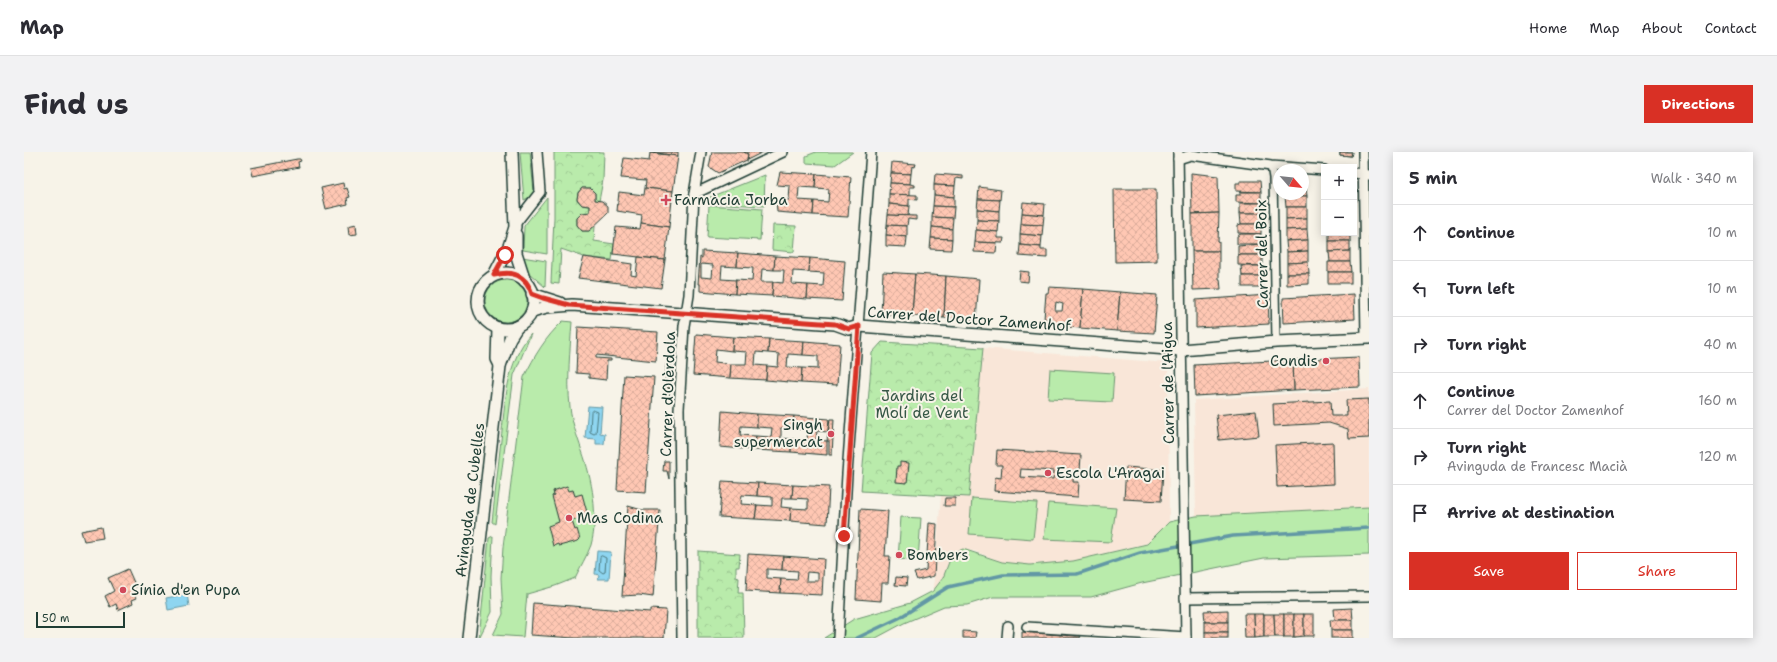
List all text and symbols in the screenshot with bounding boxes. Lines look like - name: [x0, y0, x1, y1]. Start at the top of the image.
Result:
- text: Map: [20, 15, 64, 40]
- text: Home: [1529, 19, 1568, 37]
- text: Map: [1590, 19, 1620, 37]
- text: About: [1642, 19, 1683, 37]
- text: Contact: [1705, 19, 1757, 37]
- text: Find us: [24, 85, 129, 123]
- button: Directions: [1644, 85, 1753, 123]
- north arrow: [1273, 164, 1309, 200]
- map controls: [1321, 164, 1357, 236]
- button: +: [1321, 164, 1357, 200]
- text: 5 min: [1409, 167, 1457, 189]
- text: Walk · 340 m: [1651, 170, 1737, 187]
- place label: Farmàcia Jorba: [674, 190, 788, 210]
- marker: Farmàcia Jorba: [661, 195, 671, 205]
- street label: Carrer del Boix: [1251, 199, 1273, 308]
- button: −: [1321, 200, 1357, 236]
- icon: ahead: [1409, 222, 1431, 244]
- text: Continue: [1447, 223, 1515, 243]
- text: 10 m: [1707, 224, 1737, 241]
- route start: [496, 246, 514, 264]
- icon: left: [1409, 278, 1431, 300]
- text: Turn left: [1447, 279, 1515, 299]
- text: 10 m: [1707, 280, 1737, 297]
- street label: Carrer del Doctor Zamenhof: [867, 302, 1072, 336]
- street label: Carrer de l'Aigua: [1157, 321, 1179, 444]
- street label: Carrer d'Olèrdola: [656, 330, 680, 457]
- icon: right: [1409, 334, 1431, 356]
- text: Turn right: [1447, 335, 1527, 355]
- text: 40 m: [1703, 336, 1737, 353]
- place label: Condis: [1270, 351, 1318, 371]
- marker: Condis: [1321, 356, 1331, 366]
- text: Continue: [1447, 382, 1515, 402]
- park label: Jardins del Molí de Vent: [875, 386, 969, 423]
- icon: ahead: [1409, 390, 1431, 412]
- text: 160 m: [1699, 392, 1737, 409]
- text: Carrer del Doctor Zamenhof: [1447, 402, 1624, 419]
- place label: Singh supermercat: [734, 415, 823, 452]
- street label: Avinguda de Cubelles: [451, 422, 489, 578]
- marker: Singh supermercat: [826, 429, 836, 439]
- text: Turn right: [1447, 438, 1527, 458]
- icon: right: [1409, 446, 1431, 468]
- text: 120 m: [1699, 448, 1737, 465]
- text: Avinguda de Francesc Macià: [1447, 458, 1627, 475]
- place label: Escola L'Aragai: [1056, 463, 1165, 483]
- marker: Escola L'Aragai: [1043, 468, 1053, 478]
- icon: arrive: [1409, 502, 1431, 524]
- text: Arrive at destination: [1447, 503, 1615, 523]
- place label: Mas Codina: [577, 508, 664, 528]
- marker: Mas Codina: [564, 513, 574, 523]
- route end: [835, 527, 853, 545]
- place label: Bombers: [907, 545, 969, 565]
- marker: Bombers: [894, 550, 904, 560]
- button: Save: [1409, 552, 1569, 590]
- button: Share: [1577, 552, 1737, 590]
- place label: Sínia d'en Pupa: [131, 580, 241, 600]
- marker: Sínia d'en Pupa: [118, 585, 128, 595]
- scale bar: [36, 610, 125, 629]
- text: 50 m: [42, 611, 70, 626]

